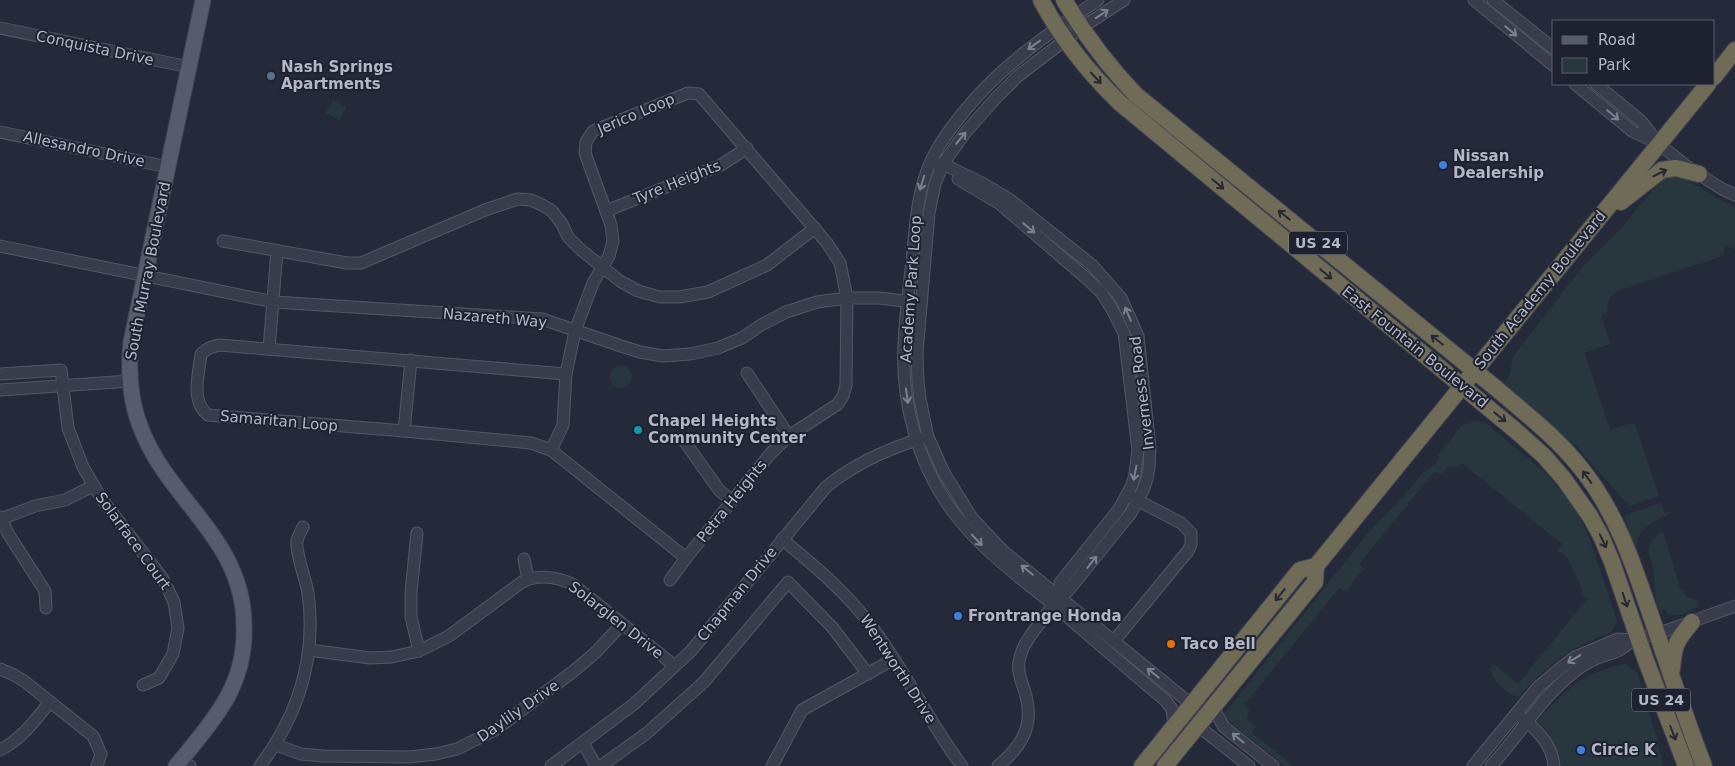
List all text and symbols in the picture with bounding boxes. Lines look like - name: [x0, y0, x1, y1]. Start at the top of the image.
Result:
- one-way arrow: [1095, 9, 1109, 19]
- legend: [1552, 20, 1715, 85]
- one-way arrow: [1504, 26, 1517, 37]
- street label: Conquista Drive: [34, 27, 156, 69]
- text: Road: [1598, 31, 1636, 49]
- one-way arrow: [1027, 40, 1041, 50]
- text: Park: [1598, 56, 1631, 74]
- place label: Nash Springs Apartments: [281, 58, 393, 93]
- marker: Nash Springs Apartments: [265, 70, 277, 82]
- one-way arrow: [1090, 72, 1102, 85]
- street label: Jerico Loop: [594, 90, 677, 139]
- one-way arrow: [1606, 109, 1619, 121]
- street label: Allesandro Drive: [22, 127, 146, 171]
- one-way arrow: [956, 132, 967, 145]
- place label: Nissan Dealership: [1453, 147, 1544, 182]
- street label: Tyre Heights: [630, 156, 724, 208]
- marker: Nissan Dealership: [1437, 159, 1449, 171]
- one-way arrow: [1652, 167, 1667, 177]
- one-way arrow: [917, 175, 927, 191]
- one-way arrow: [1212, 179, 1225, 190]
- street label: South Murray Boulevard: [122, 180, 174, 362]
- street label: South Academy Boulevard: [1470, 207, 1610, 373]
- one-way arrow: [1277, 210, 1290, 221]
- street label: Academy Park Loop: [897, 215, 925, 363]
- one-way arrow: [1022, 222, 1035, 234]
- road number: US 24: [1289, 232, 1347, 254]
- one-way arrow: [1319, 268, 1332, 279]
- street label: East Fountain Boulevard: [1338, 282, 1492, 412]
- street label: Nazareth Way: [442, 304, 548, 332]
- one-way arrow: [1123, 307, 1133, 322]
- one-way arrow: [1431, 334, 1444, 345]
- street label: Inverness Road: [1126, 335, 1158, 451]
- one-way arrow: [902, 388, 912, 404]
- street label: Samaritan Loop: [219, 407, 339, 435]
- one-way arrow: [1493, 411, 1506, 422]
- place label: Chapel Heights Community Center: [648, 412, 806, 447]
- marker: Chapel Heights Community Center: [632, 424, 644, 436]
- street label: Petra Heights: [693, 456, 771, 546]
- one-way arrow: [1129, 465, 1139, 481]
- one-way arrow: [1582, 470, 1592, 484]
- street label: Solarface Court: [92, 489, 174, 593]
- one-way arrow: [971, 533, 983, 545]
- one-way arrow: [1598, 533, 1608, 548]
- street label: Chapman Drive: [693, 543, 781, 645]
- one-way arrow: [1087, 556, 1098, 569]
- one-way arrow: [1021, 565, 1034, 576]
- street label: Solarglen Drive: [565, 577, 667, 663]
- one-way arrow: [1274, 588, 1285, 601]
- one-way arrow: [1620, 592, 1630, 608]
- place label: Frontrange Honda: [968, 607, 1122, 625]
- marker: Frontrange Honda: [952, 610, 964, 622]
- street label: Wentworth Drive: [856, 611, 940, 727]
- place label: Taco Bell: [1181, 635, 1256, 653]
- marker: Taco Bell: [1165, 638, 1177, 650]
- one-way arrow: [1567, 654, 1581, 664]
- one-way arrow: [1147, 667, 1160, 679]
- street label: Daylily Drive: [474, 676, 562, 746]
- road number: US 24: [1632, 688, 1690, 712]
- one-way arrow: [1669, 725, 1678, 741]
- one-way arrow: [1232, 733, 1245, 744]
- place label: Circle K: [1591, 741, 1657, 759]
- marker: Circle K: [1575, 744, 1587, 756]

